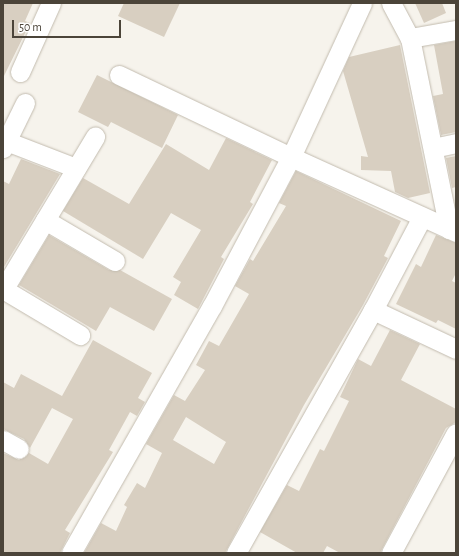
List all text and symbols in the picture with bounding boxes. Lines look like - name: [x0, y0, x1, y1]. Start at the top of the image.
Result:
- scale bar: [14, 12, 123, 38]
- text: 50 m: [19, 21, 42, 33]

